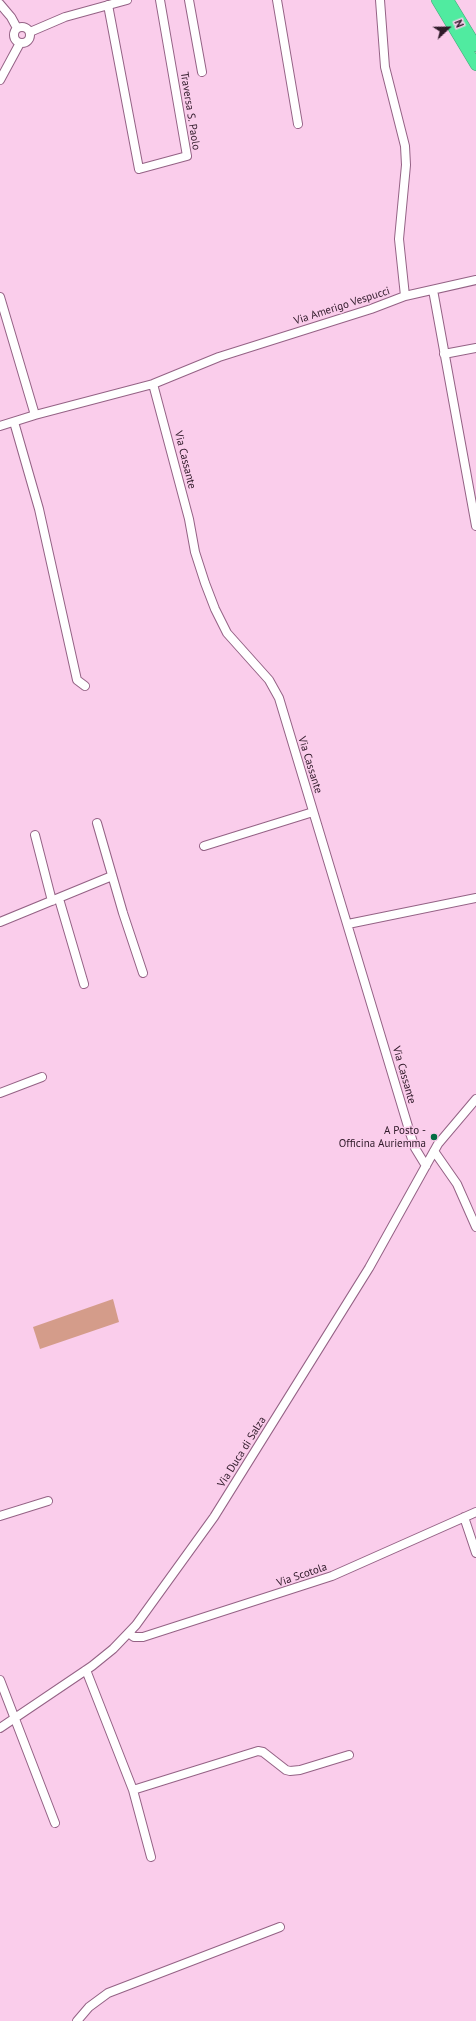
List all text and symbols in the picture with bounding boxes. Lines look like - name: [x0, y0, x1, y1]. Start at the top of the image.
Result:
- north arrow: [428, 8, 468, 48]
- text: N: [451, 18, 467, 29]
- street label: Traversa S. Paolo: [177, 71, 203, 151]
- street label: Via Amerigo Vespucci: [292, 284, 392, 328]
- street label: Via Cassante: [171, 430, 199, 490]
- street label: Via Cassante: [295, 735, 325, 795]
- street label: Via Cassante: [390, 1045, 418, 1105]
- place label: A Posto - Officina Auriemma: [339, 1124, 426, 1150]
- marker: A Posto - Officina Auriemma: [429, 1132, 439, 1142]
- street label: Via Duca di Salza: [215, 1414, 269, 1490]
- street label: Via Scotola: [275, 1560, 329, 1590]

